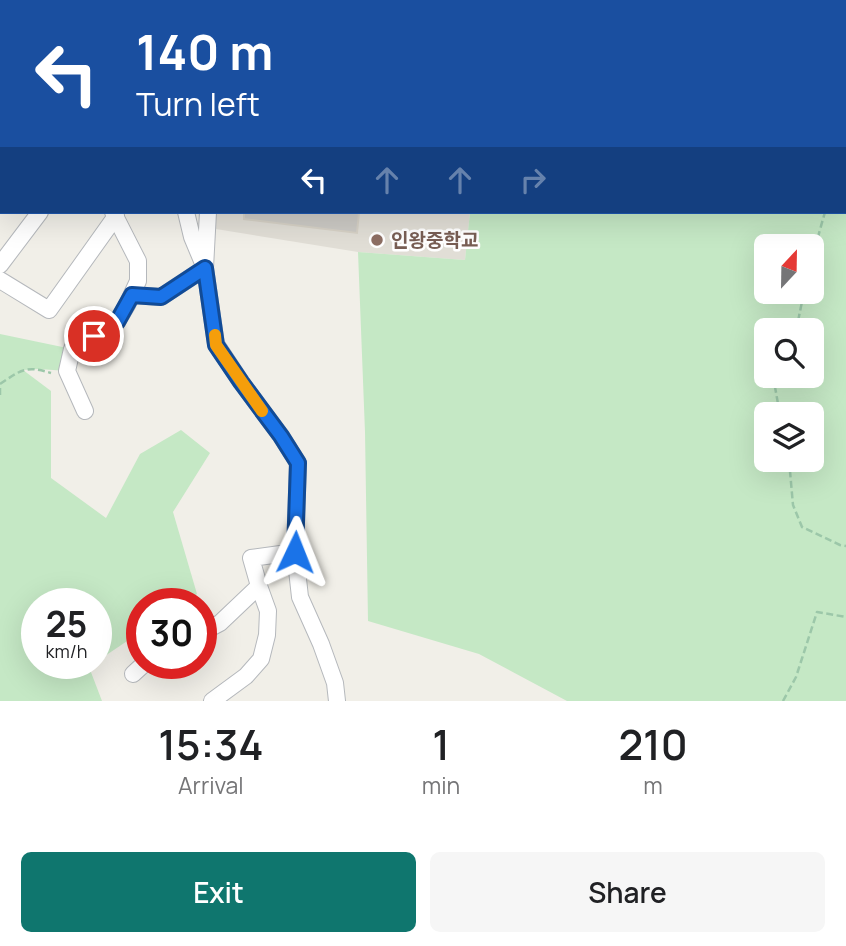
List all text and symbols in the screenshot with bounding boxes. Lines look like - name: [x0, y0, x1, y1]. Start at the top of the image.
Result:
- text: 140 m: [136, 18, 273, 85]
- icon: left: [21, 28, 112, 119]
- text: Turn left: [136, 82, 260, 126]
- icon: left: [295, 161, 333, 199]
- icon: ahead: [368, 161, 406, 199]
- icon: ahead: [441, 161, 479, 199]
- icon: right: [514, 161, 552, 199]
- place label: 인왕중학교: [391, 227, 478, 253]
- marker: 인왕중학교: [369, 232, 385, 248]
- north arrow: [754, 234, 824, 304]
- map controls: [754, 234, 824, 472]
- pin: [64, 306, 124, 366]
- icon: arrive: [75, 317, 113, 355]
- button: search: [754, 318, 824, 388]
- button: layers: [754, 402, 824, 472]
- position arrow: [258, 515, 332, 589]
- speed limit sign: 30: [126, 588, 217, 679]
- text: 25: [46, 600, 87, 648]
- text: km/h: [46, 639, 87, 663]
- text: 15:34: [158, 715, 264, 773]
- text: 1: [432, 715, 450, 773]
- text: 210: [618, 715, 688, 773]
- text: Arrival: [178, 769, 244, 801]
- text: min: [422, 769, 460, 801]
- text: m: [643, 769, 663, 801]
- button: Exit: [21, 852, 416, 932]
- button: Share: [430, 852, 825, 932]

